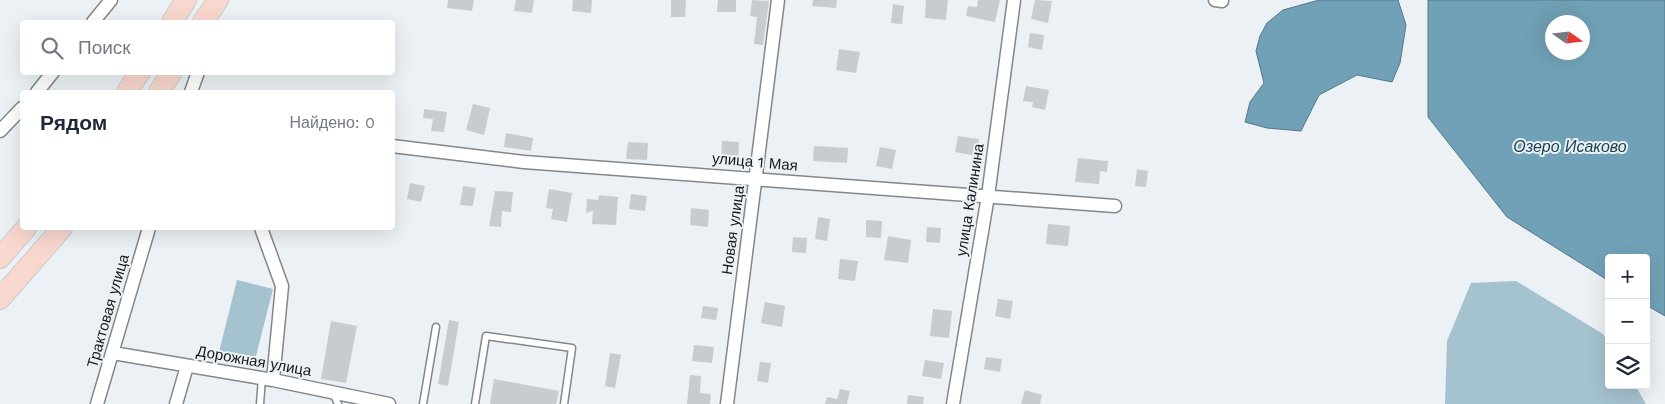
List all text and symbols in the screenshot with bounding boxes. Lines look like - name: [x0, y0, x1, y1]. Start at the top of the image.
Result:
- north arrow: [1545, 15, 1590, 60]
- search box: [20, 20, 395, 75]
- icon: search: [38, 34, 66, 62]
- text: Поиск: [78, 36, 131, 59]
- text: Рядом: [40, 110, 107, 135]
- text: Найдено: 0: [289, 113, 375, 132]
- water label: Озеро Исаково: [1513, 137, 1627, 156]
- street label: улица Калинина: [952, 142, 988, 258]
- street label: улица 1 Мая: [711, 149, 799, 175]
- street label: Новая улица: [718, 184, 748, 276]
- street label: Трактовая улица: [83, 251, 133, 370]
- map controls: [1605, 254, 1650, 389]
- button: +: [1605, 254, 1650, 299]
- button: −: [1605, 299, 1650, 344]
- street label: Дорожная улица: [195, 342, 313, 380]
- button: layers: [1605, 344, 1650, 389]

